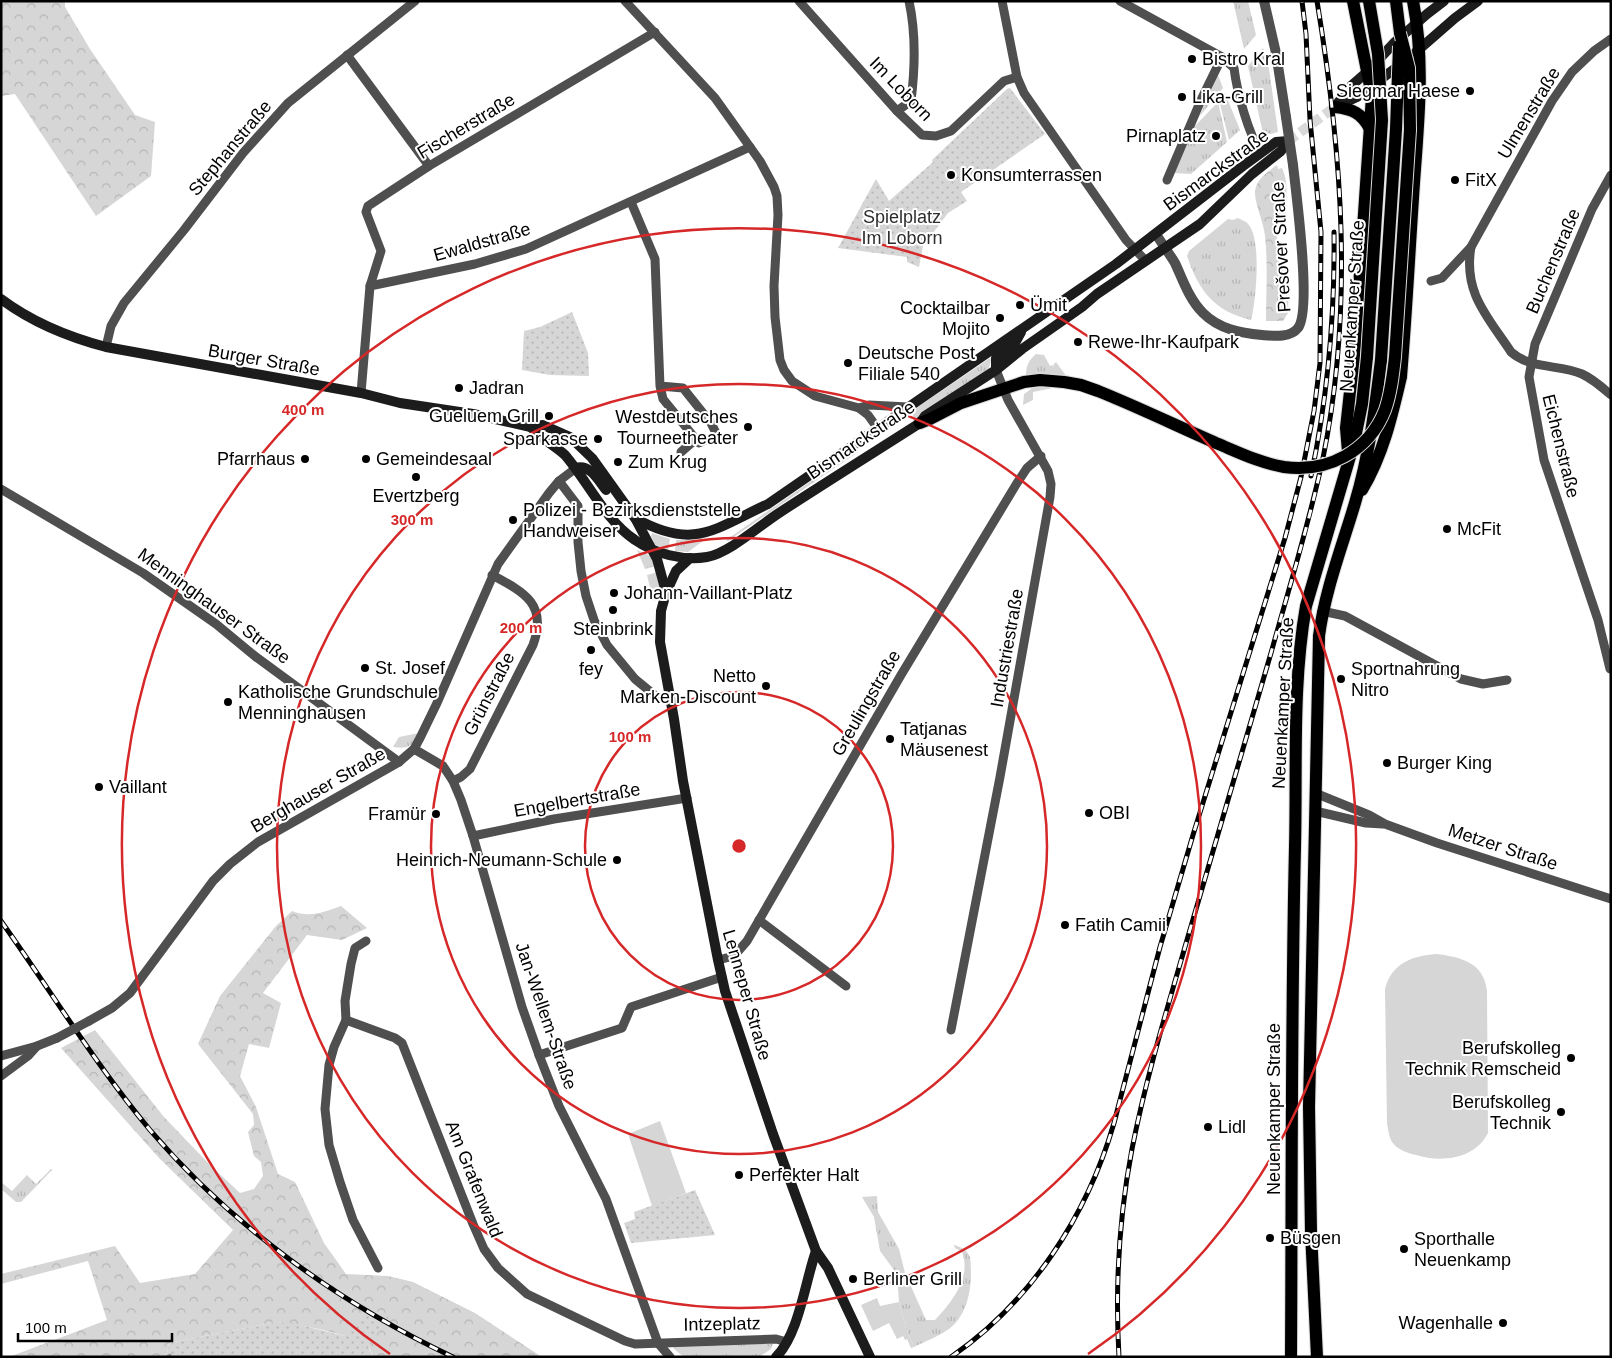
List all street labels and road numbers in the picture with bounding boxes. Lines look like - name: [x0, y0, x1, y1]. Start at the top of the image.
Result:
- street label: Im Loborn: [866, 53, 936, 125]
- street label: Ulmenstraße: [1494, 64, 1564, 162]
- street label: Fischerstraße: [414, 89, 518, 163]
- street label: Stephanstraße: [184, 96, 276, 200]
- street label: Bismarckstraße: [1160, 125, 1272, 215]
- street label: Prešover Straße: [1268, 181, 1294, 313]
- street label: Buchenstraße: [1522, 206, 1584, 316]
- street label: Ewaldstraße: [431, 219, 533, 265]
- street label: Neuenkamper Straße: [1336, 219, 1368, 393]
- street label: Burger Straße: [207, 340, 321, 380]
- street label: Eichenstraße: [1538, 392, 1584, 500]
- street label: Bismarckstraße: [804, 397, 918, 483]
- street label: Menninghauser Straße: [134, 544, 294, 668]
- street label: Industriestraße: [987, 587, 1027, 709]
- street label: Neuenkamper Straße: [1269, 617, 1297, 789]
- street label: Greulingstraße: [828, 646, 904, 760]
- street label: Grünstraße: [459, 649, 519, 739]
- street label: Berghauser Straße: [247, 743, 389, 837]
- street label: Engelbertstraße: [512, 779, 642, 821]
- street label: Metzer Straße: [1446, 820, 1560, 874]
- street label: Lenneper Straße: [719, 927, 775, 1063]
- street label: Jan-Wellem-Straße: [511, 940, 581, 1092]
- street label: Neuenkamper Straße: [1264, 1023, 1284, 1195]
- street label: Am Grafenwald: [441, 1118, 507, 1240]
- street label: Intzeplatz: [683, 1313, 761, 1335]

